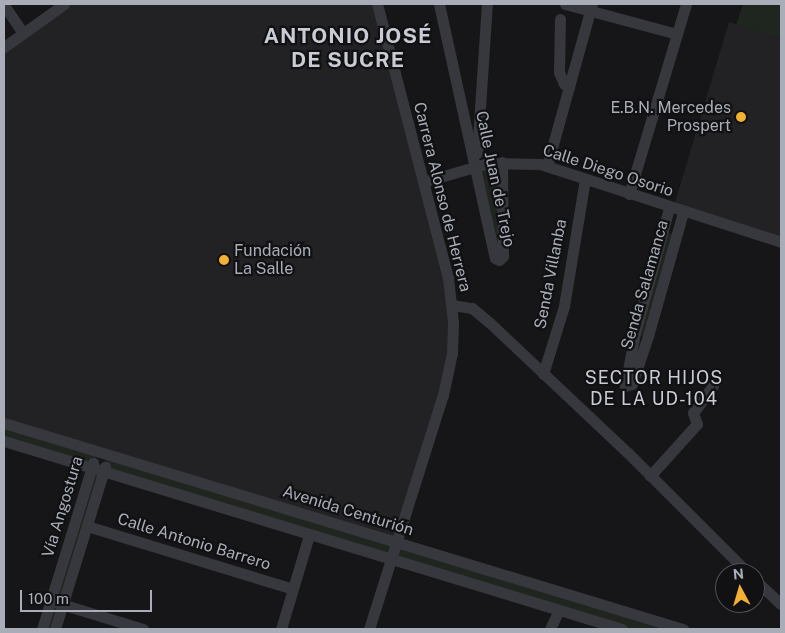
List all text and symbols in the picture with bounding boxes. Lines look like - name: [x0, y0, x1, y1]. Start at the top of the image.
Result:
- district label: ANTONIO JOSÉ DE SUCRE: [262, 23, 434, 73]
- place label: E.B.N. Mercedes Prospert: [610, 98, 731, 136]
- street label: Carrera Alonso de Herrera: [409, 100, 475, 294]
- street label: Calle Juan de Trejo: [471, 109, 519, 249]
- marker: E.B.N. Mercedes Prospert: [735, 111, 747, 123]
- street label: Calle Diego Osorio: [540, 141, 676, 201]
- street label: Senda Villanba: [531, 217, 571, 331]
- street label: Senda Salamanca: [617, 218, 673, 352]
- place label: Fundación La Salle: [234, 241, 311, 279]
- marker: Fundación La Salle: [218, 254, 230, 266]
- district label: SECTOR HIJOS DE LA UD-104: [583, 368, 725, 410]
- street label: Vía Angostura: [38, 454, 88, 560]
- street label: Avenida Centurión: [280, 482, 416, 540]
- street label: Calle Antonio Barrero: [115, 510, 273, 574]
- north arrow: [715, 563, 765, 613]
- text: N: [732, 566, 745, 583]
- scale bar: [22, 580, 155, 612]
- text: 100 m: [28, 590, 69, 607]

